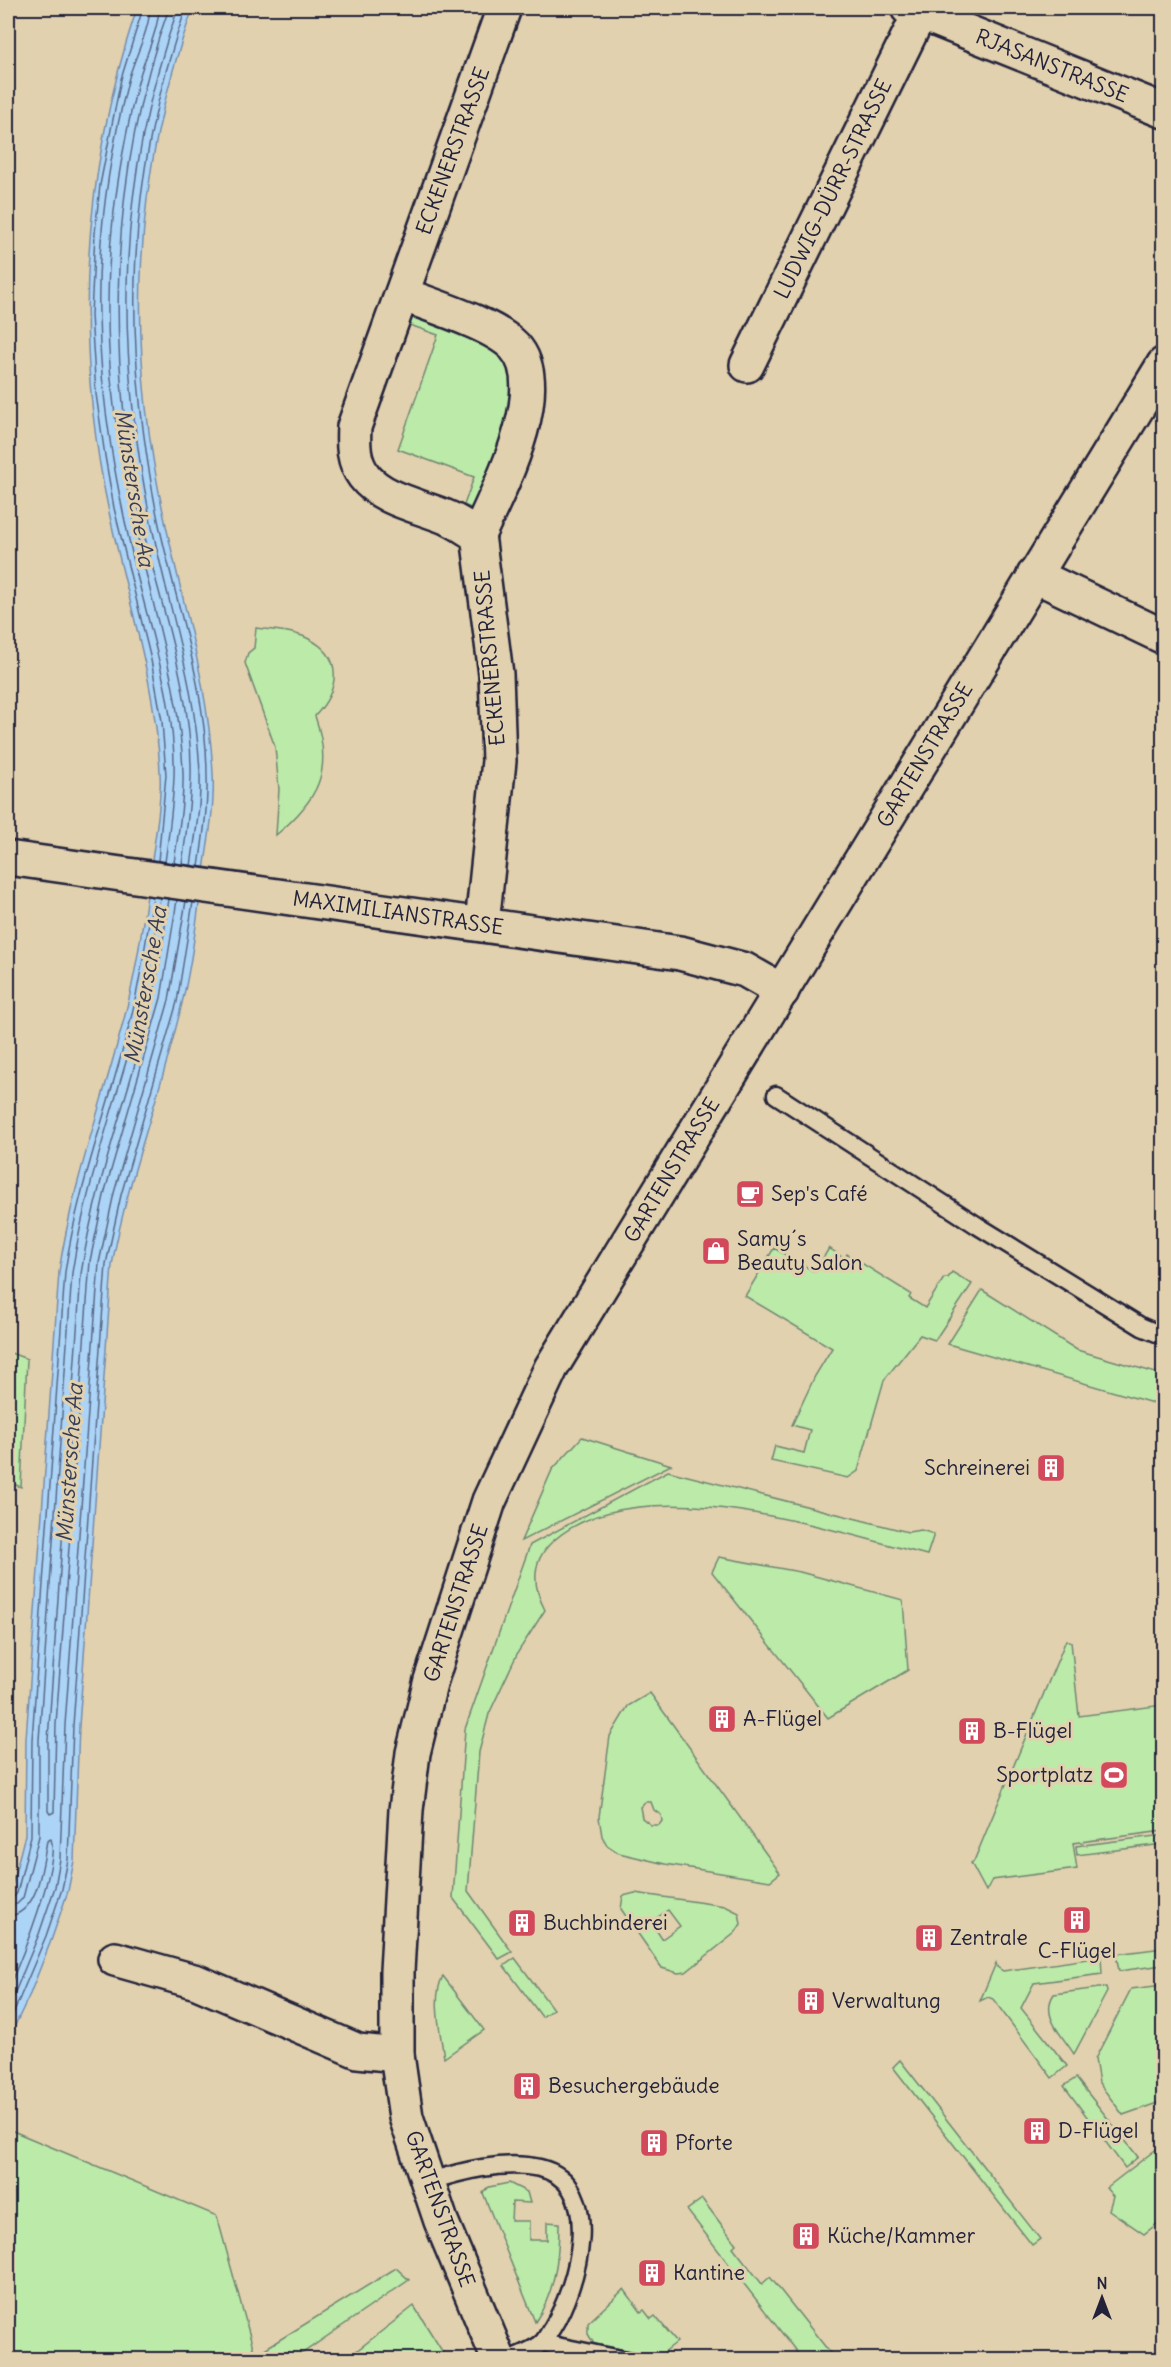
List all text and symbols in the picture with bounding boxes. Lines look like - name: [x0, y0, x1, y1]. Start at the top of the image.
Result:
- street label: RJASANSTRASSE: [972, 23, 1133, 108]
- street label: ECKENERSTRASSE: [410, 63, 495, 238]
- street label: LUDWIG-DÜRR-STRASSE: [768, 74, 898, 303]
- water label: Münstersche Aa: [109, 407, 161, 570]
- street label: ECKENERSTRASSE: [468, 569, 511, 747]
- street label: GARTENSTRASSE: [871, 677, 979, 832]
- street label: MAXIMILIANSTRASSE: [291, 884, 505, 941]
- water label: Münstersche Aa: [117, 903, 173, 1066]
- street label: GARTENSTRASSE: [618, 1092, 726, 1247]
- cafe icon: Sep's Café: [734, 1178, 766, 1210]
- place label: Sep's Café: [771, 1180, 868, 1207]
- place label: Samy´s Beauty Salon: [737, 1225, 863, 1276]
- shop icon: Samy´s Beauty Salon: [700, 1235, 732, 1267]
- water label: Münstersche Aa: [49, 1381, 89, 1543]
- building icon: Schreinerei: [1035, 1452, 1067, 1484]
- place label: Schreinerei: [924, 1454, 1030, 1481]
- street label: GARTENSTRASSE: [417, 1520, 494, 1685]
- building icon: A-Flügel: [706, 1703, 738, 1735]
- place label: A-Flügel: [743, 1705, 822, 1732]
- building icon: B-Flügel: [956, 1715, 988, 1747]
- place label: B-Flügel: [993, 1717, 1072, 1744]
- sports icon: Sportplatz: [1098, 1759, 1130, 1791]
- place label: Sportplatz: [996, 1761, 1093, 1788]
- building icon: C-Flügel: [1061, 1904, 1093, 1936]
- building icon: Buchbinderei: [506, 1907, 538, 1939]
- place label: Buchbinderei: [543, 1909, 668, 1936]
- building icon: Zentrale: [913, 1922, 945, 1954]
- place label: Zentrale: [950, 1924, 1028, 1951]
- place label: C-Flügel: [1038, 1937, 1116, 1964]
- building icon: Verwaltung: [795, 1985, 827, 2017]
- place label: Verwaltung: [832, 1987, 941, 2014]
- building icon: Besuchergebäude: [511, 2070, 543, 2102]
- place label: Besuchergebäude: [548, 2072, 720, 2099]
- building icon: D-Flügel: [1021, 2115, 1053, 2147]
- place label: D-Flügel: [1058, 2117, 1138, 2144]
- street label: GARTENSTRASSE: [400, 2127, 481, 2291]
- building icon: Pforte: [638, 2127, 670, 2159]
- place label: Pforte: [675, 2129, 733, 2156]
- building icon: Küche/Kammer: [790, 2220, 822, 2252]
- place label: Küche/Kammer: [827, 2222, 976, 2249]
- building icon: Kantine: [636, 2257, 668, 2289]
- place label: Kantine: [673, 2259, 745, 2286]
- north arrow: [1072, 2268, 1132, 2328]
- text: N: [1096, 2273, 1108, 2293]

